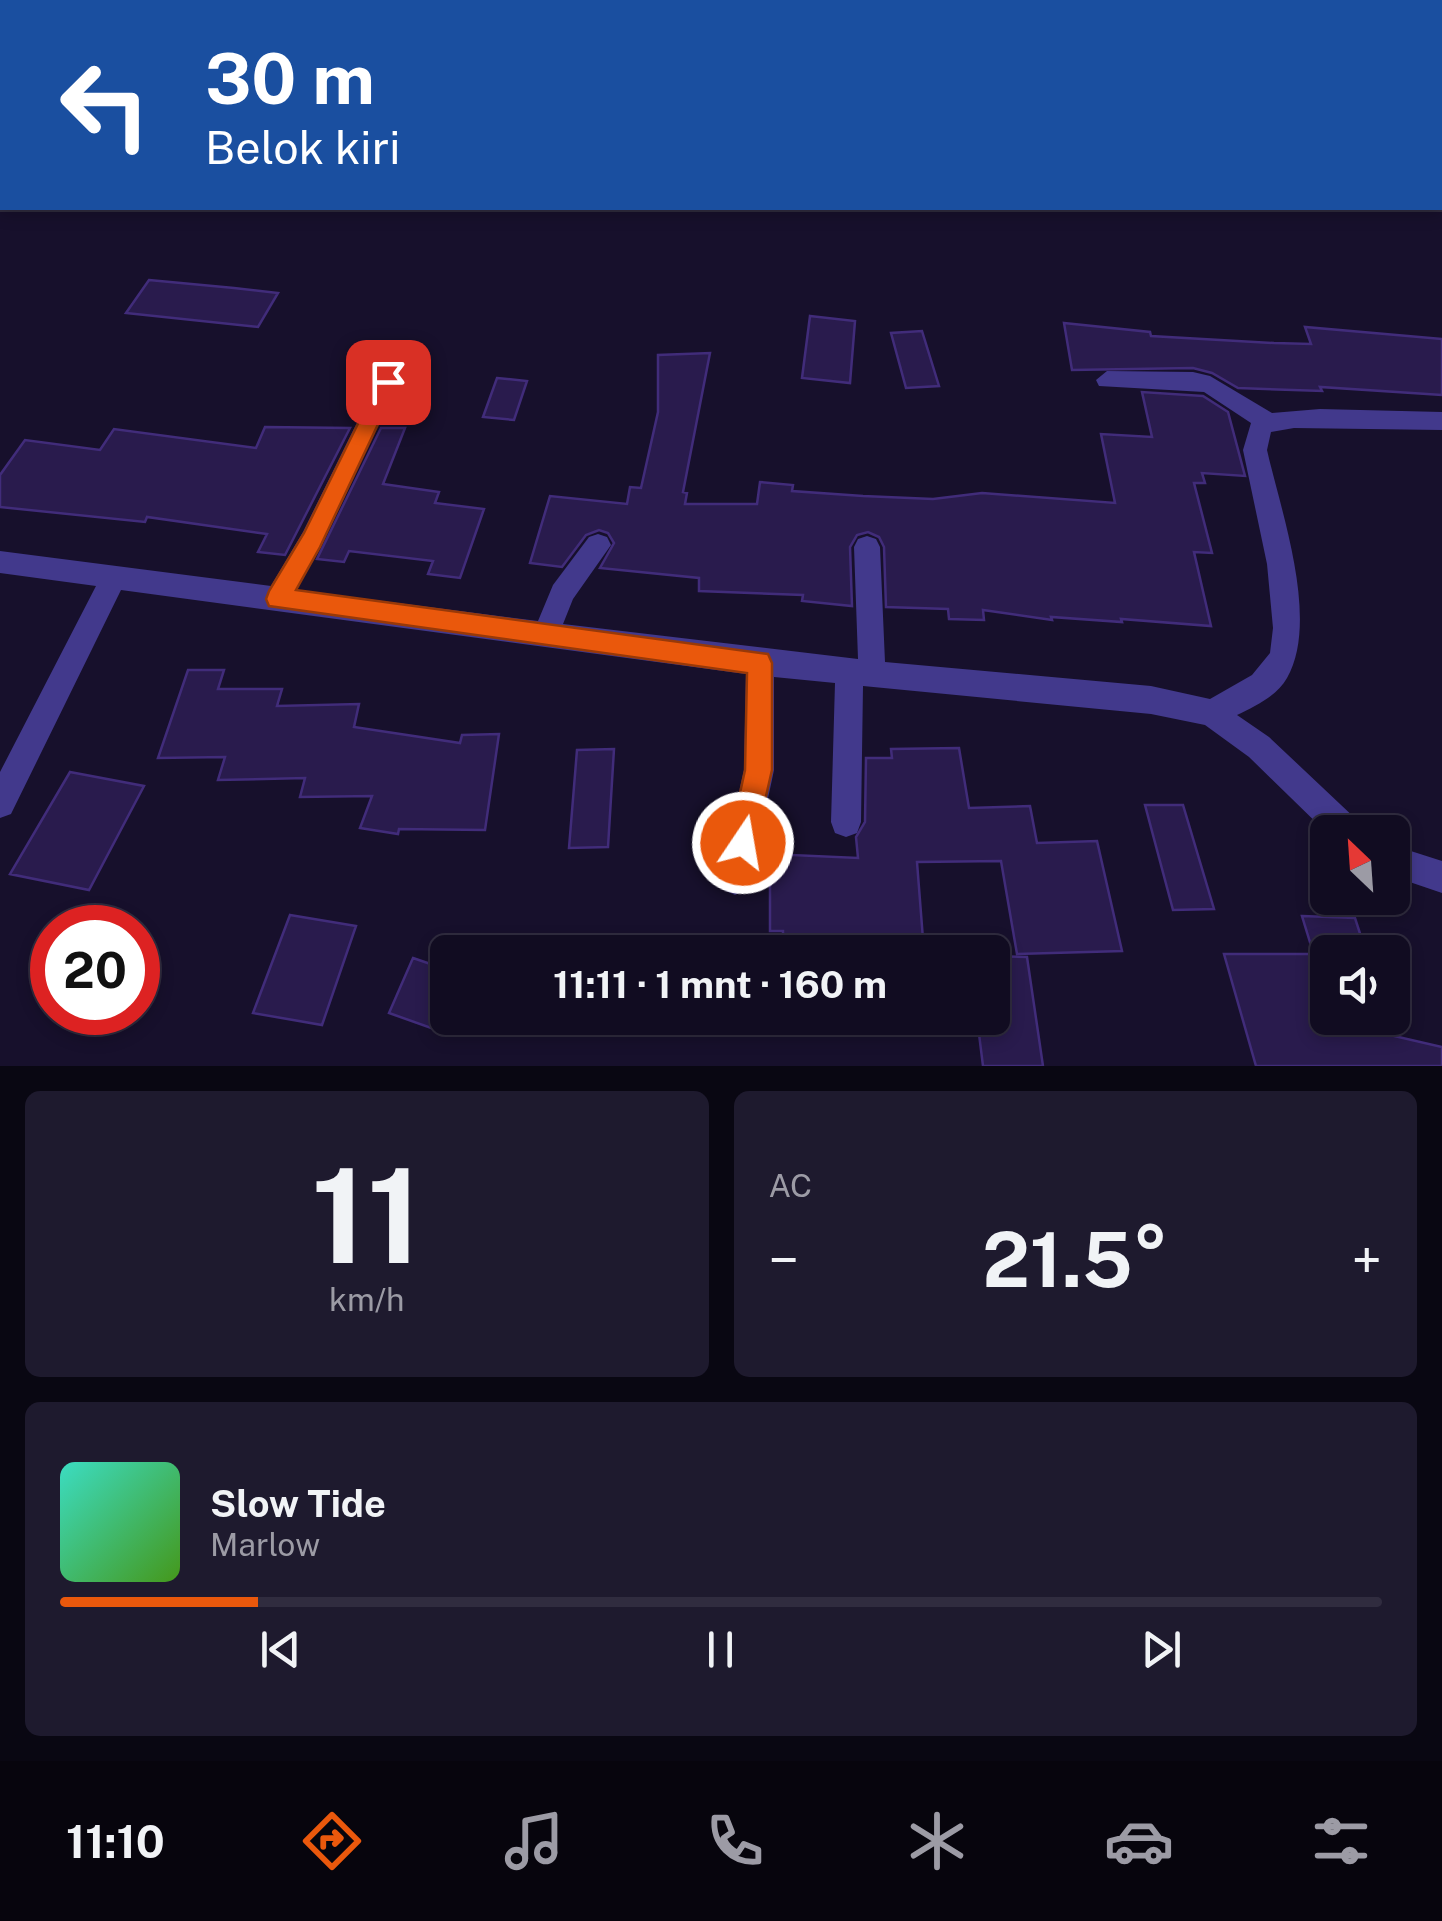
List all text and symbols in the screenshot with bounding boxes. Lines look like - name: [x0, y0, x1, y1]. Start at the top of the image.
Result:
- text: 30 m: [205, 37, 375, 120]
- icon: left: [40, 40, 170, 170]
- text: Belok kiri: [205, 121, 400, 174]
- pin: [346, 340, 431, 425]
- icon: arrive: [361, 355, 416, 410]
- position arrow: [691, 791, 795, 895]
- north arrow: [1310, 815, 1410, 915]
- map controls: [1310, 815, 1410, 1035]
- speed limit sign: 20: [30, 905, 160, 1035]
- button: sound: [1310, 935, 1410, 1035]
- text: 11:11 · 1 mnt · 160 m: [553, 962, 887, 1007]
- text: 11: [311, 1140, 422, 1292]
- text: AC: [769, 1167, 812, 1204]
- text: 21.5°: [982, 1216, 1168, 1304]
- text: −: [769, 1228, 799, 1292]
- text: +: [1352, 1228, 1382, 1292]
- text: km/h: [329, 1281, 404, 1318]
- text: Slow Tide: [210, 1481, 386, 1526]
- text: Marlow: [210, 1526, 320, 1563]
- icon: previous: [253, 1622, 308, 1677]
- icon: pause: [693, 1622, 748, 1677]
- icon: next: [1134, 1622, 1189, 1677]
- icon: directions: [297, 1806, 367, 1876]
- icon: music: [499, 1806, 569, 1876]
- icon: phone: [700, 1806, 770, 1876]
- icon: climate: [902, 1806, 972, 1876]
- icon: car: [1104, 1806, 1174, 1876]
- icon: filters: [1306, 1806, 1376, 1876]
- text: 11:10: [66, 1815, 165, 1868]

